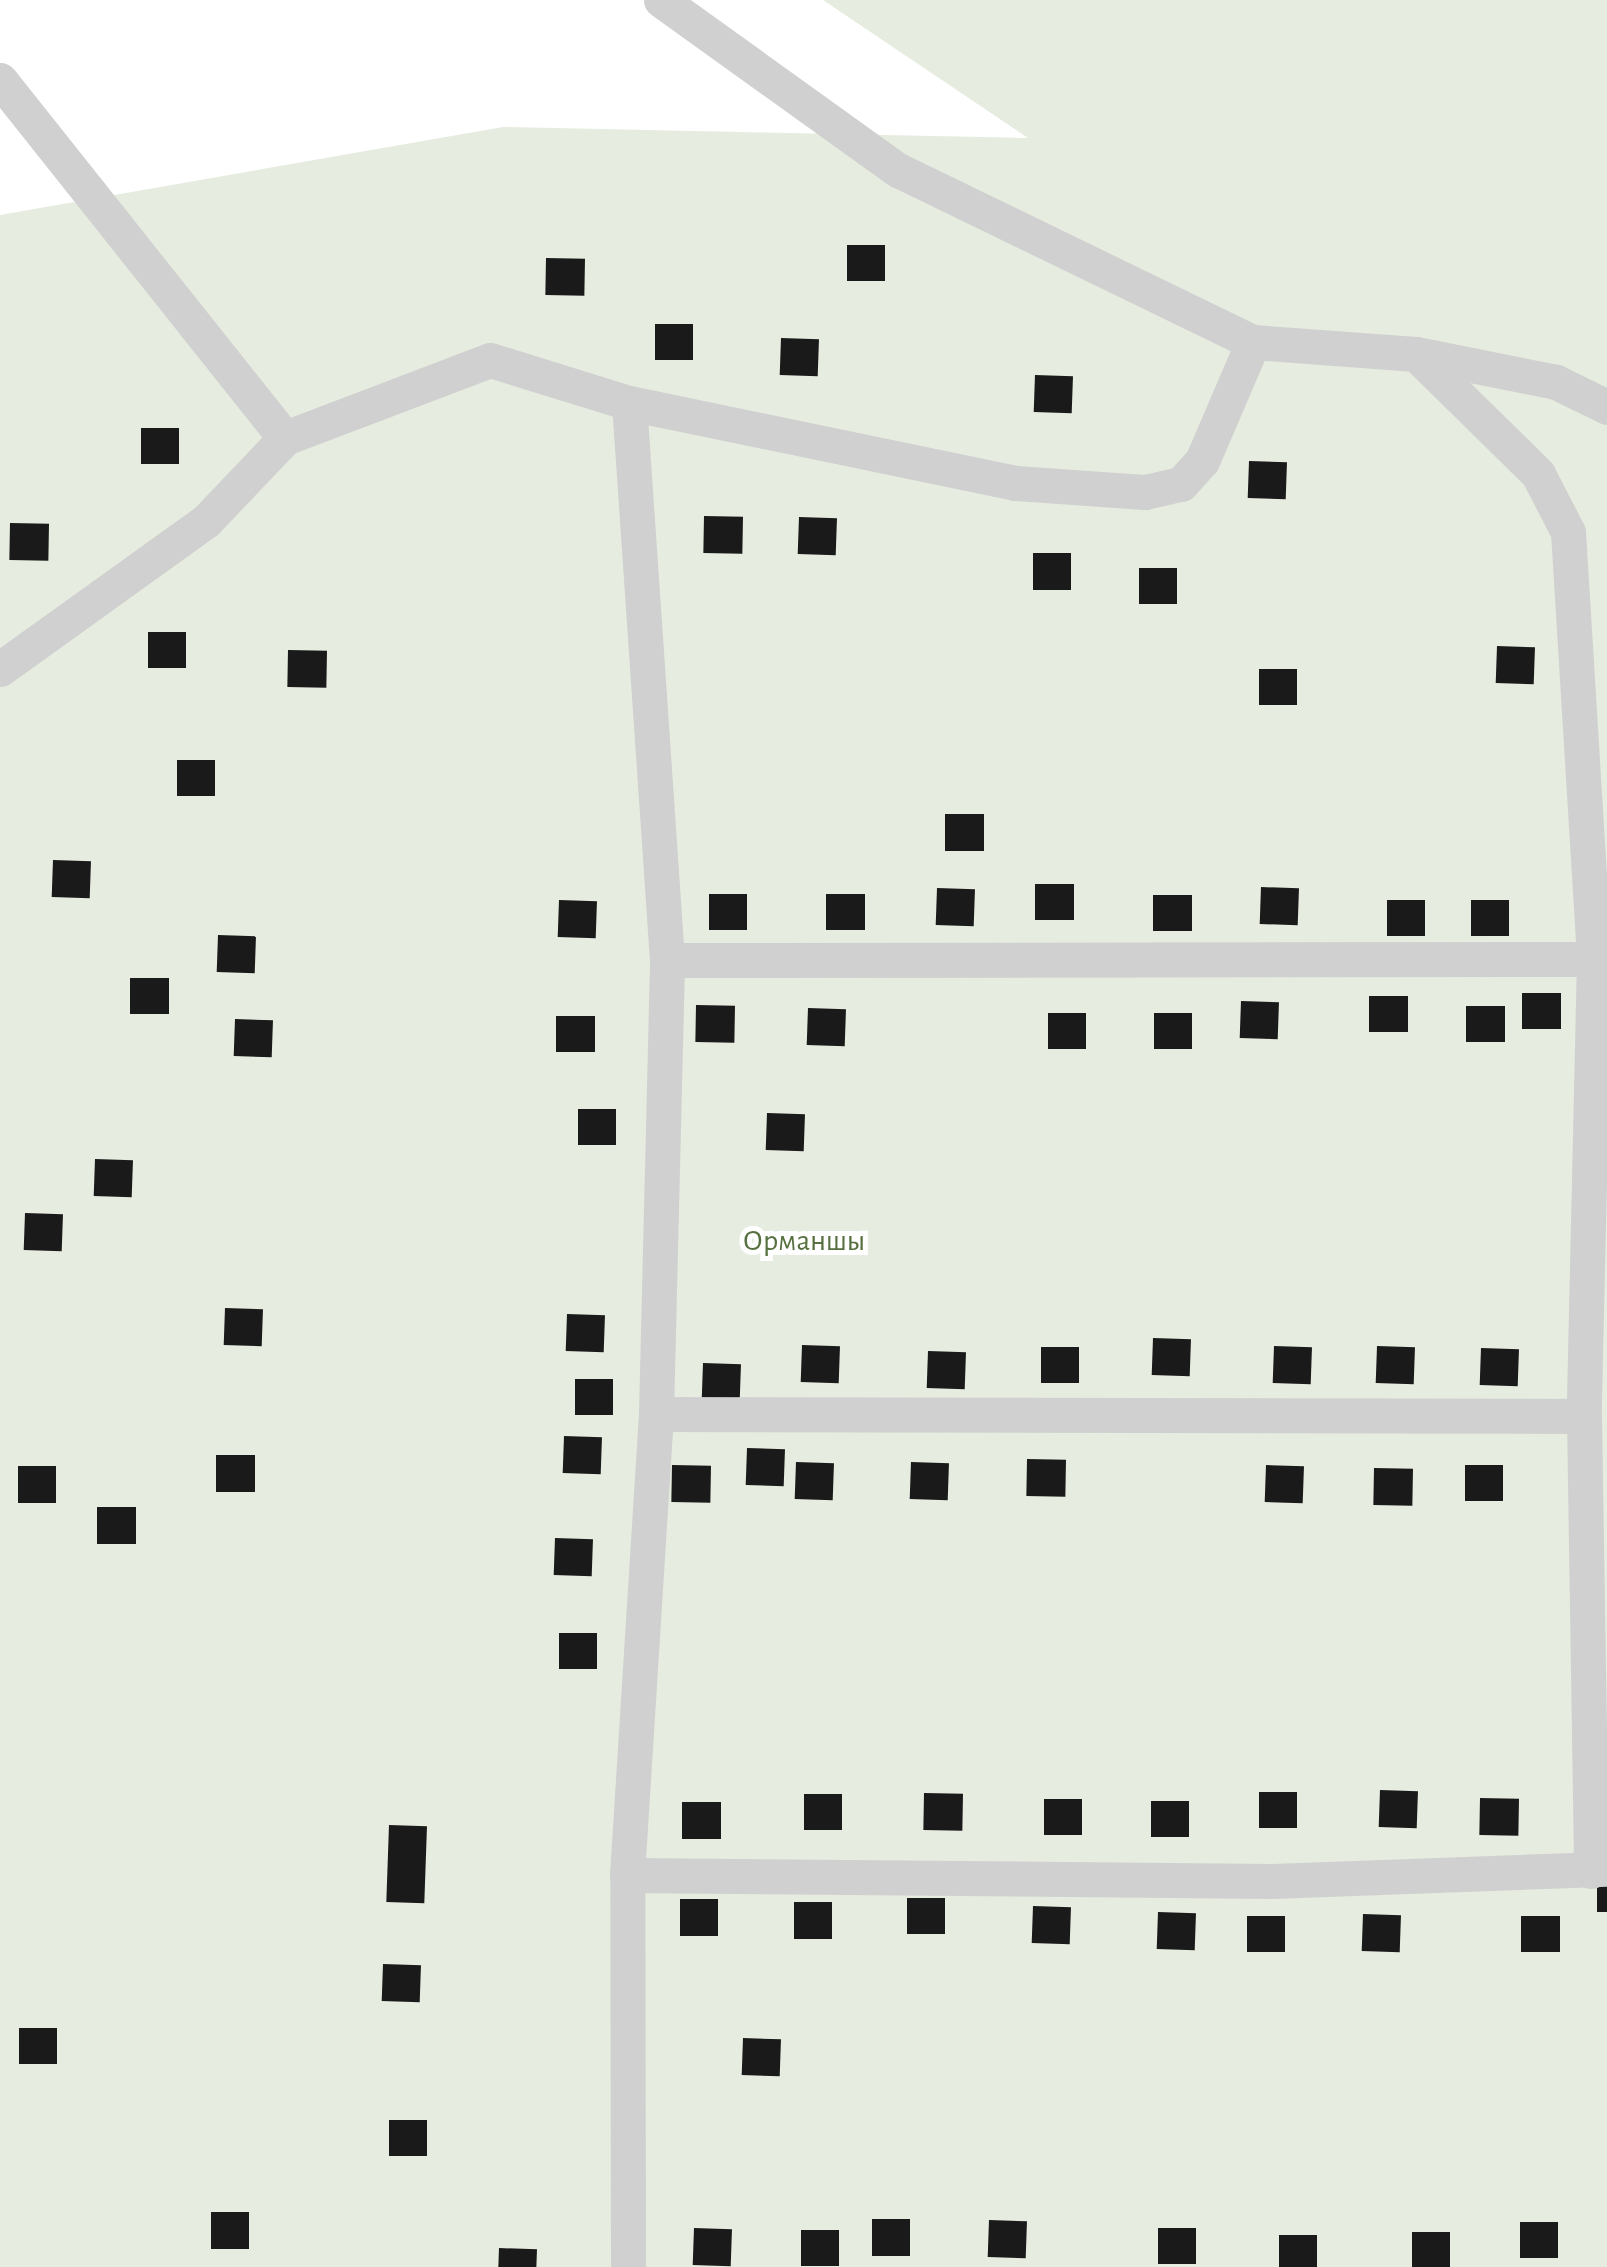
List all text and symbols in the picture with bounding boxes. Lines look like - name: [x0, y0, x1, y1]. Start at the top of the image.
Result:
- park label: Орманшы: [743, 1223, 865, 1259]

